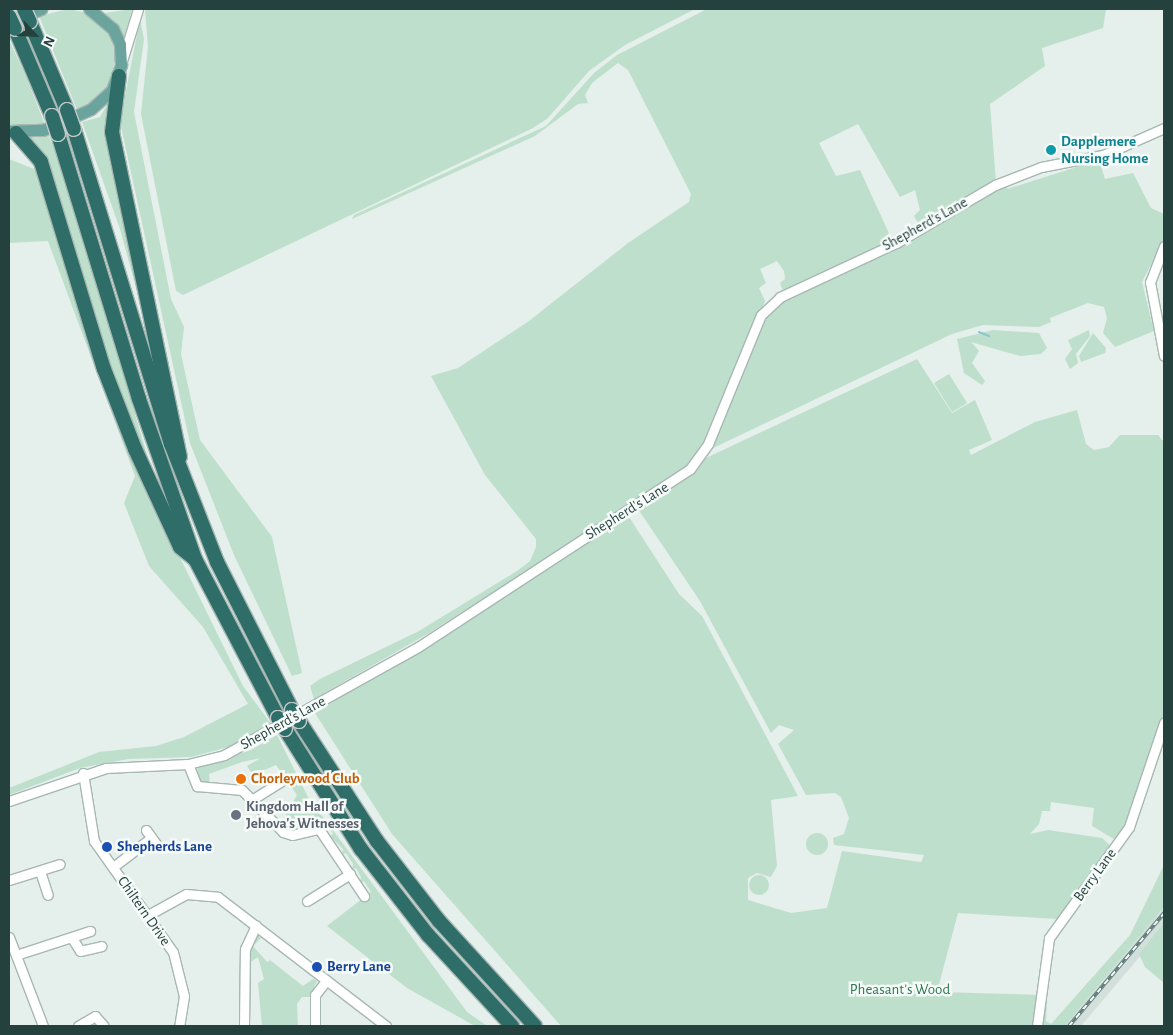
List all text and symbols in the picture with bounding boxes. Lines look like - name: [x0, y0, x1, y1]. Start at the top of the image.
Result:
- north arrow: [10, 10, 60, 60]
- text: N: [40, 34, 57, 49]
- place label: Dapplemere Nursing Home: [1061, 132, 1148, 167]
- marker: Dapplemere Nursing Home: [1045, 144, 1057, 156]
- street label: Shepherd's Lane: [879, 193, 971, 255]
- street label: Shepherd's Lane: [582, 478, 672, 544]
- street label: Shepherd's Lane: [237, 692, 329, 754]
- place label: Chorleywood Club: [251, 770, 360, 788]
- marker: Chorleywood Club: [235, 773, 247, 785]
- place label: Kingdom Hall of Jehova's Witnesses: [246, 797, 359, 832]
- marker: Kingdom Hall of Jehova's Witnesses: [230, 809, 242, 821]
- place label: Shepherds Lane: [117, 838, 212, 856]
- marker: Shepherds Lane: [101, 841, 113, 853]
- street label: Berry Lane: [1070, 845, 1120, 905]
- street label: Chiltern Drive: [113, 873, 175, 949]
- place label: Berry Lane: [327, 958, 391, 976]
- marker: Berry Lane: [311, 961, 323, 973]
- park label: Pheasant's Wood: [850, 981, 950, 999]

